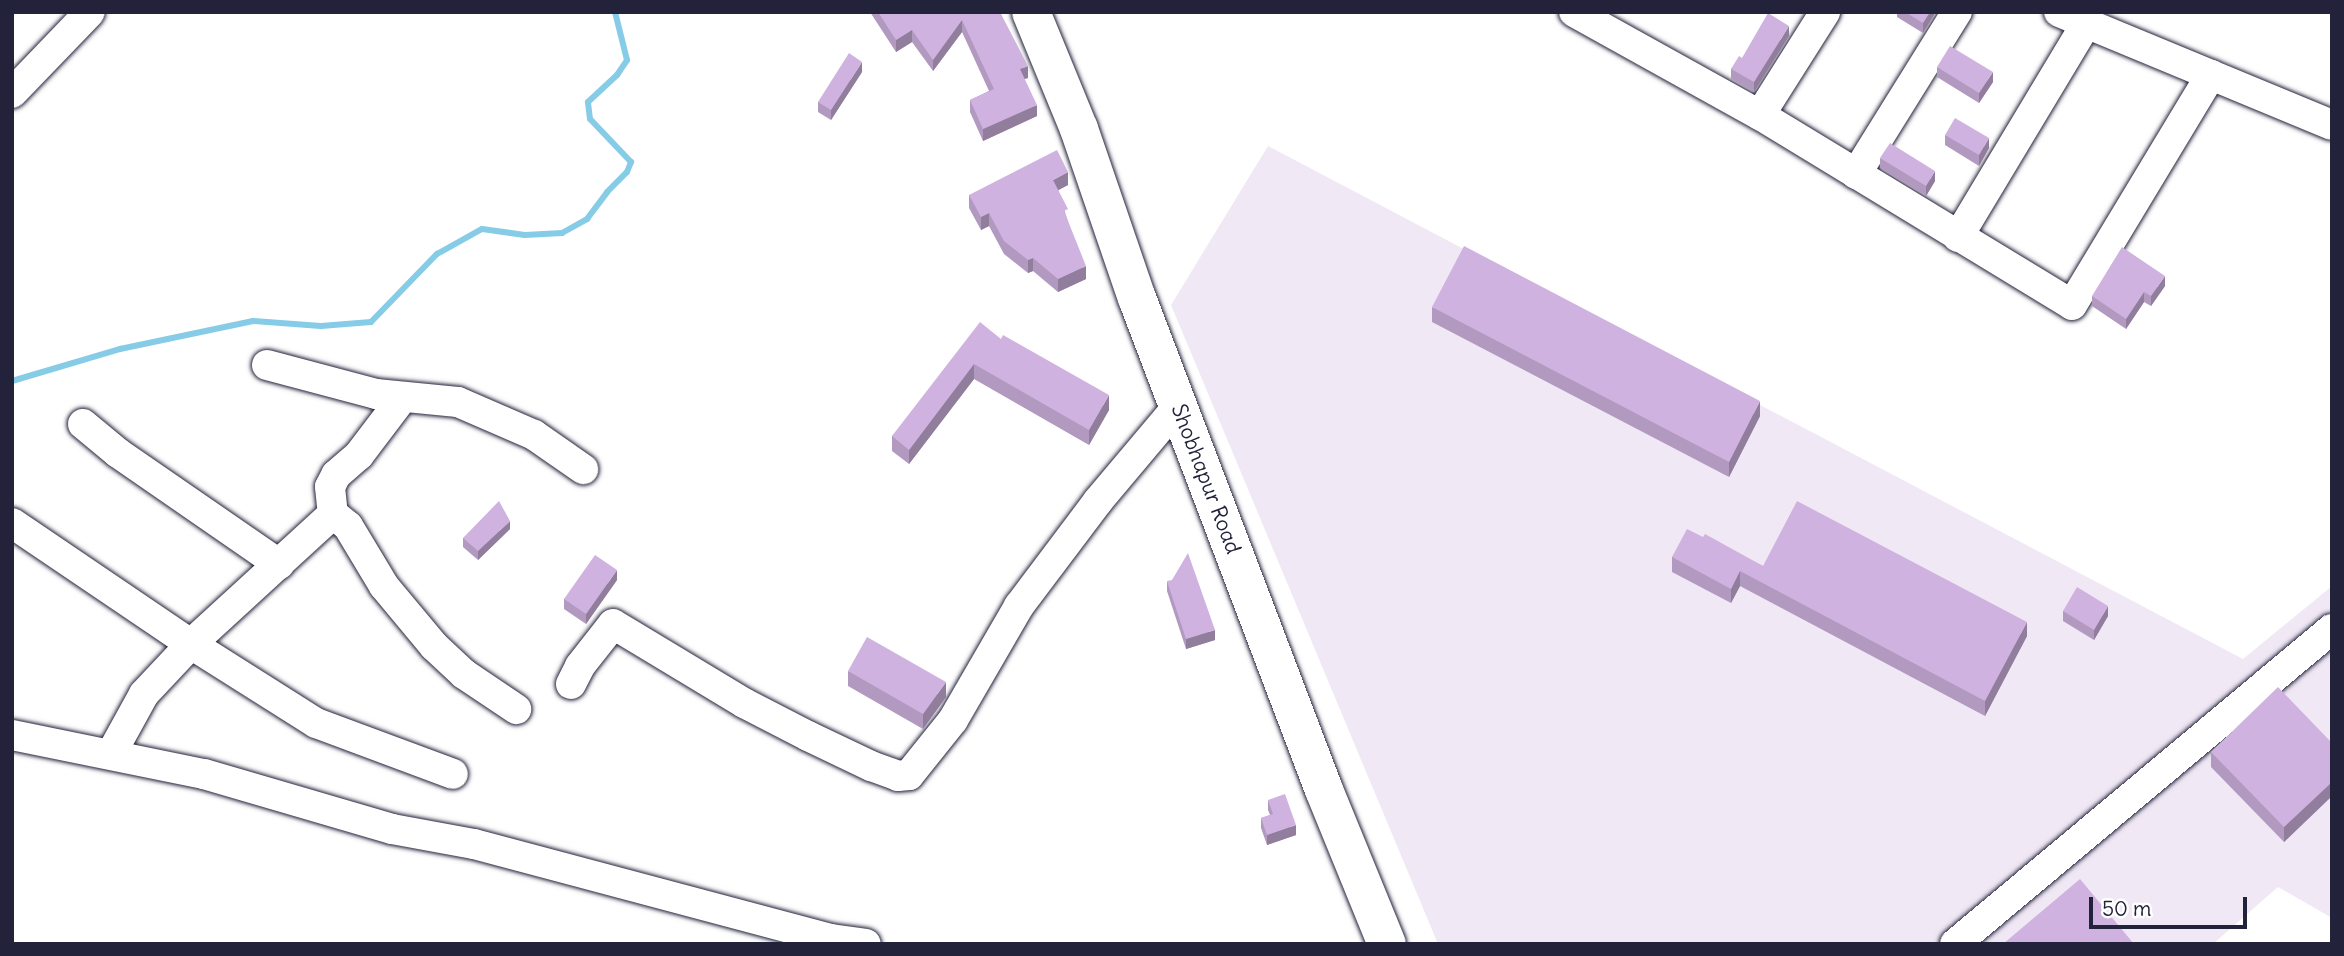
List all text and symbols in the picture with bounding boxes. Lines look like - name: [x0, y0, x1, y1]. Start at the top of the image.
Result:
- street label: Shobhapur Road: [1166, 401, 1246, 557]
- scale bar: [2092, 883, 2250, 927]
- text: 50 m: [2102, 895, 2151, 922]

